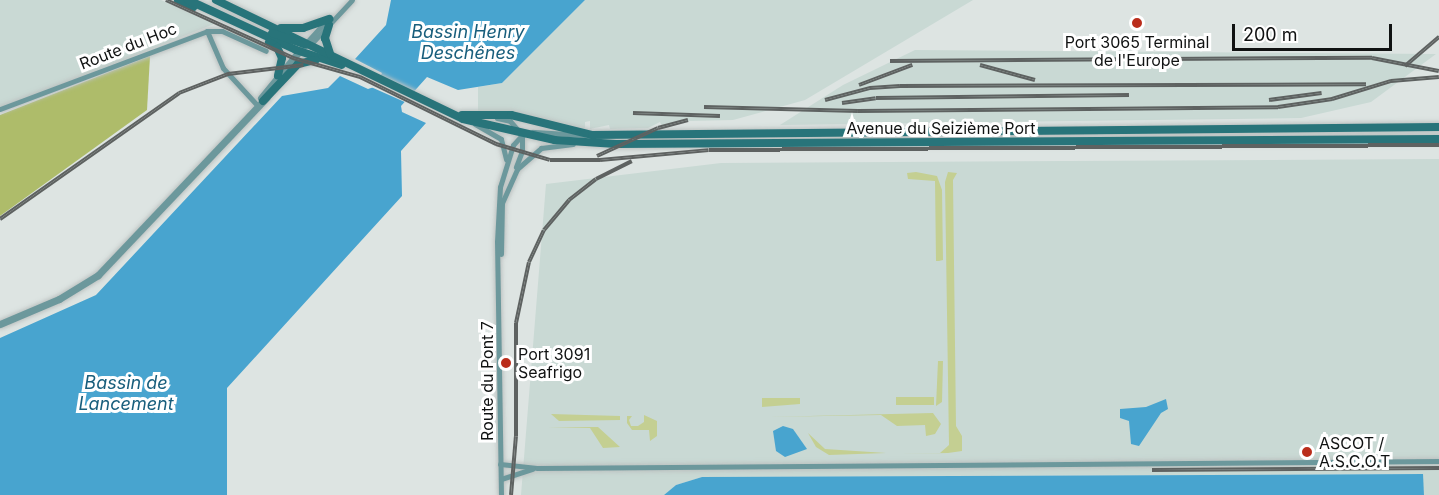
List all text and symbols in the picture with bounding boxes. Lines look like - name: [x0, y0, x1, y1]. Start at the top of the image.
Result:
- scale bar: [1235, 12, 1396, 50]
- marker: Port 3065 Terminal de l'Europe: [1130, 16, 1144, 30]
- street label: Route du Hoc: [77, 19, 179, 73]
- water label: Bassin Henry Deschênes: [411, 22, 525, 64]
- text: 200 m: [1243, 24, 1298, 45]
- place label: Port 3065 Terminal de l'Europe: [1065, 32, 1209, 70]
- street label: Avenue du Seizième Port: [846, 118, 1036, 138]
- street label: Route du Pont 7: [477, 321, 497, 441]
- place label: Port 3091 Seafrigo: [518, 344, 590, 382]
- marker: Port 3091 Seafrigo: [499, 356, 513, 370]
- water label: Bassin de Lancement: [78, 373, 174, 416]
- place label: ASCOT / A.S.C.O.T: [1319, 433, 1390, 471]
- marker: ASCOT / A.S.C.O.T: [1300, 445, 1314, 459]

